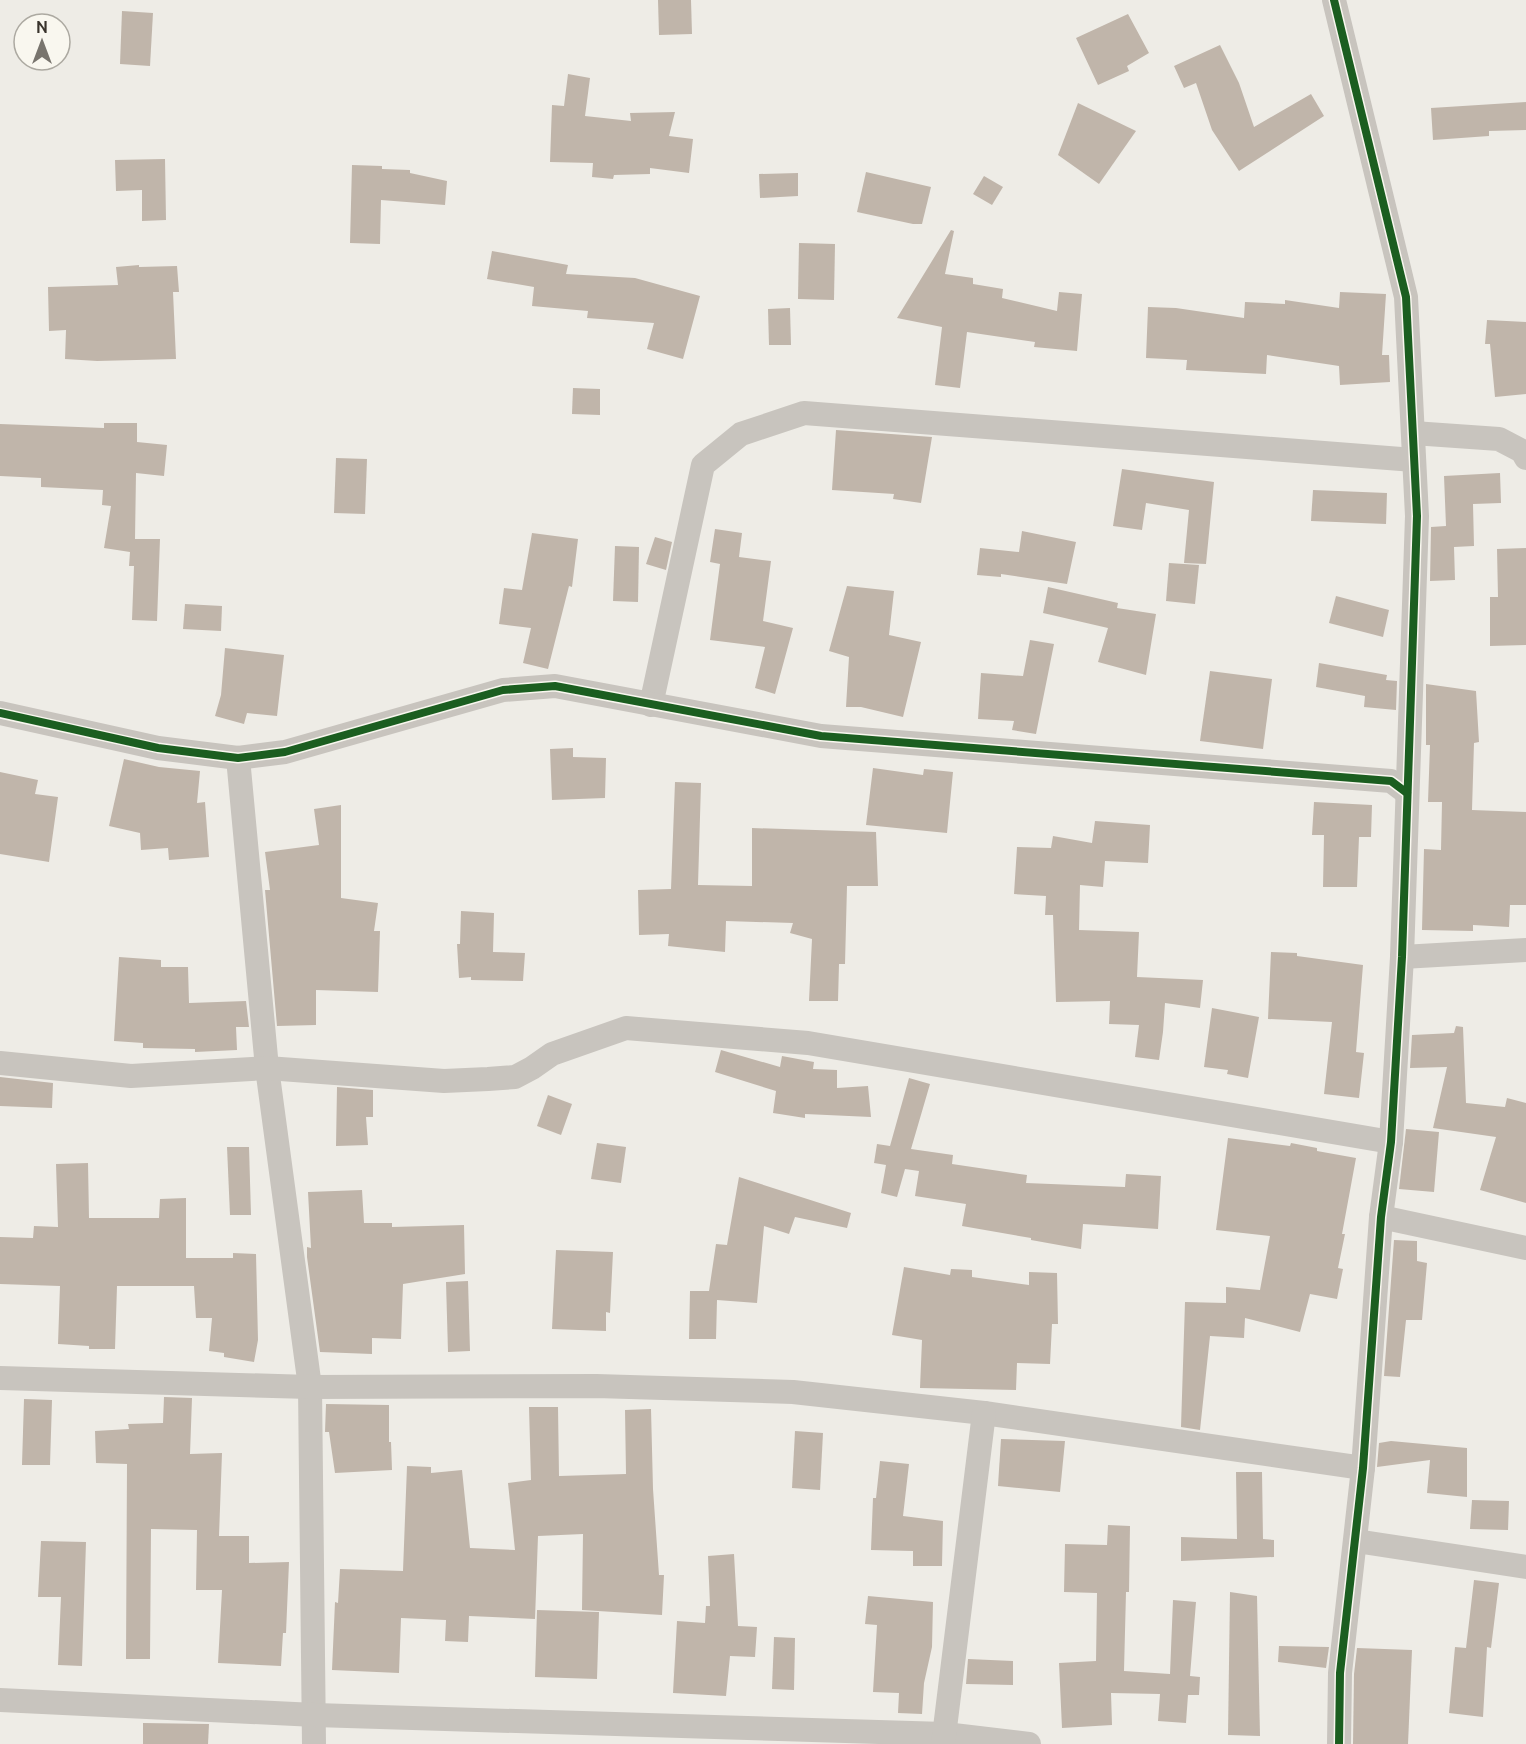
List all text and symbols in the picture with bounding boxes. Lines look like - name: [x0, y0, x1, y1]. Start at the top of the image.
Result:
- north arrow: [12, 12, 72, 72]
- text: N: [36, 18, 48, 36]

